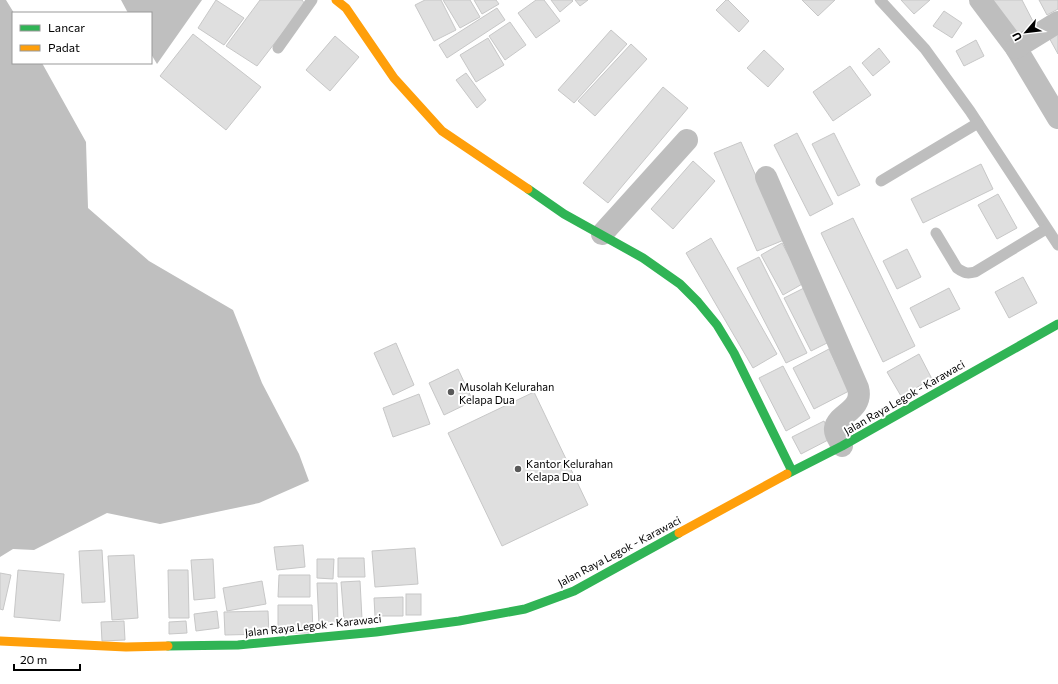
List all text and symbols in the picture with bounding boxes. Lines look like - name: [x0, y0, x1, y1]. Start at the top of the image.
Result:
- legend: [12, 12, 152, 64]
- north arrow: [1006, 12, 1046, 52]
- text: Lancar: [48, 20, 85, 34]
- text: U: [1009, 30, 1024, 44]
- text: Padat: [48, 40, 80, 54]
- street label: Jalan Raya Legok - Karawaci: [841, 357, 967, 438]
- place label: Musolah Kelurahan Kelapa Dua: [459, 380, 554, 406]
- marker: Musolah Kelurahan Kelapa Dua: [446, 387, 456, 397]
- place label: Kantor Kelurahan Kelapa Dua: [526, 457, 613, 483]
- marker: Kantor Kelurahan Kelapa Dua: [513, 464, 523, 474]
- street label: Jalan Raya Legok - Karawaci: [555, 513, 683, 590]
- street label: Jalan Raya Legok - Karawaci: [244, 611, 382, 640]
- scale bar: [14, 646, 80, 672]
- text: 20 m: [20, 652, 47, 666]

